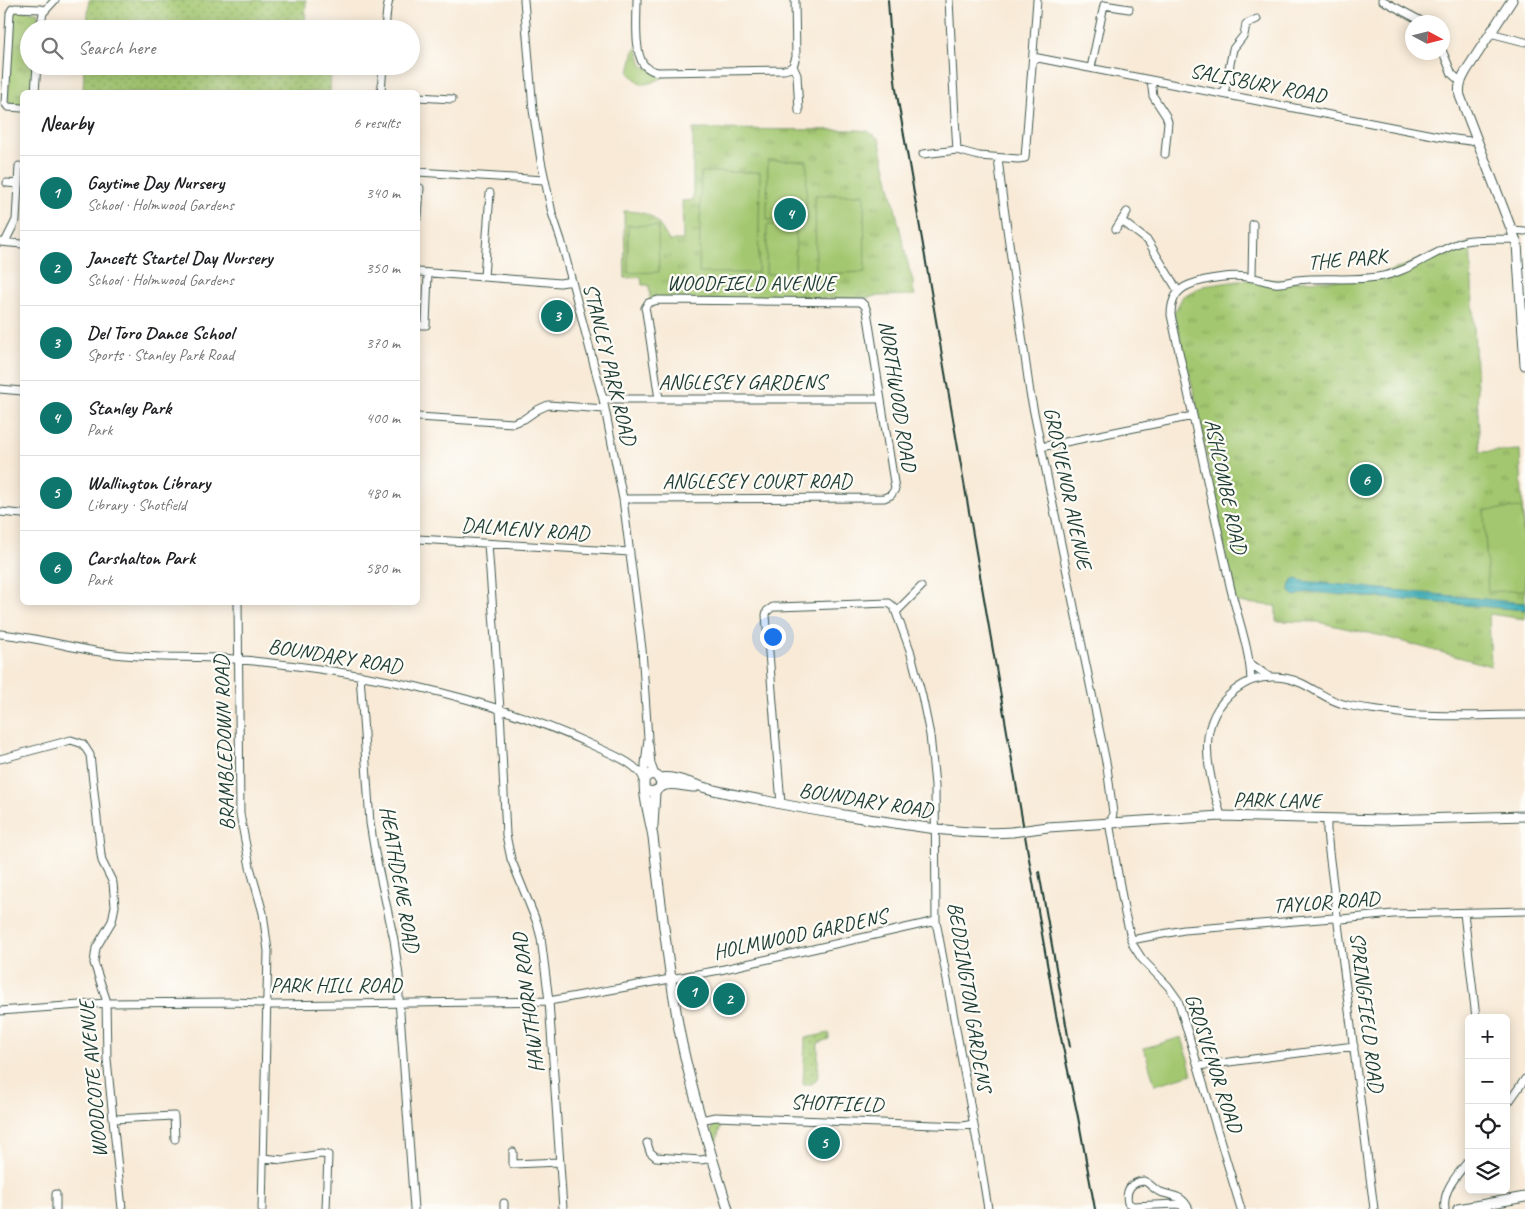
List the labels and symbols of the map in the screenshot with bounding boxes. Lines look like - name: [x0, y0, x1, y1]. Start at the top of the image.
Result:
- north arrow: [1405, 15, 1450, 60]
- street label: SALISBURY ROAD: [1188, 57, 1330, 109]
- pin: 4: [774, 195, 806, 233]
- street label: THE PARK: [1307, 242, 1391, 275]
- street label: WOODFIELD AVENUE: [667, 270, 838, 296]
- street label: STANLEY PARK ROAD: [577, 281, 643, 449]
- pin: 3: [541, 297, 573, 335]
- street label: NORTHWOOD ROAD: [873, 319, 923, 475]
- street label: ANGLESEY GARDENS: [659, 369, 829, 395]
- street label: GROSVENOR AVENUE: [1038, 405, 1098, 574]
- street label: ASHCOMBE ROAD: [1199, 416, 1253, 558]
- pin: 6: [1350, 461, 1382, 499]
- street label: ANGLESEY COURT ROAD: [663, 468, 853, 494]
- street label: DALMENY ROAD: [460, 512, 592, 547]
- your location: [760, 624, 786, 650]
- street label: BOUNDARY ROAD: [266, 633, 406, 680]
- street label: BRAMBLEDOWN ROAD: [208, 653, 240, 831]
- street label: BOUNDARY ROAD: [797, 777, 937, 824]
- street label: PARK LANE: [1233, 786, 1324, 814]
- street label: HEATHDENE ROAD: [374, 804, 426, 956]
- street label: TAYLOR ROAD: [1272, 885, 1382, 919]
- street label: BEDDINGTON GARDENS: [942, 900, 998, 1096]
- street label: HOLMWOOD GARDENS: [711, 902, 893, 965]
- street label: HAWTHORN ROAD: [506, 930, 549, 1074]
- street label: SPRINGFIELD ROAD: [1344, 931, 1390, 1095]
- street label: PARK HILL ROAD: [270, 972, 404, 998]
- pin: 1: [677, 973, 709, 1011]
- pin: 2: [713, 980, 745, 1018]
- street label: GROSVENOR ROAD: [1179, 990, 1249, 1137]
- street label: WOODCOTE AVENUE: [73, 997, 113, 1159]
- street label: SHOTFIELD: [790, 1088, 885, 1118]
- pin: 5: [808, 1124, 840, 1162]

